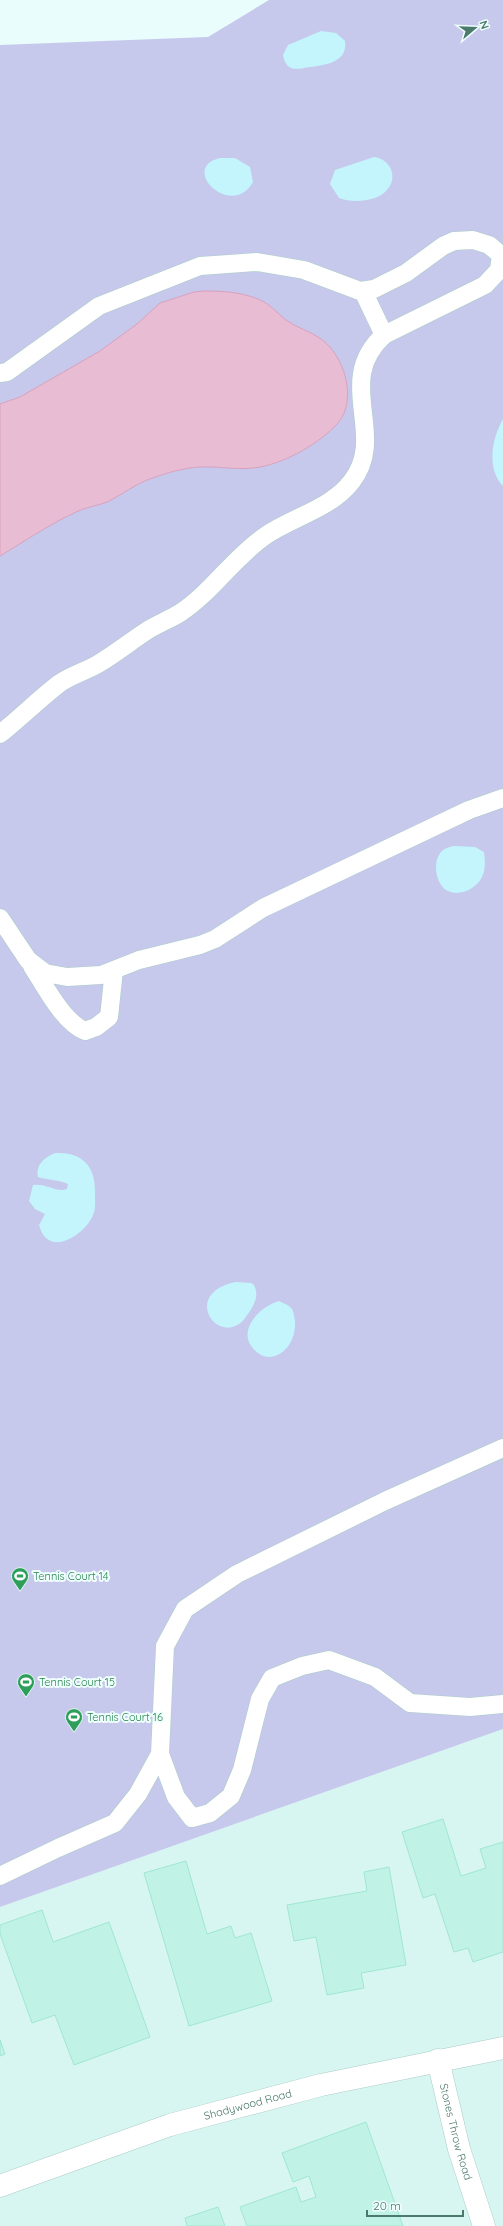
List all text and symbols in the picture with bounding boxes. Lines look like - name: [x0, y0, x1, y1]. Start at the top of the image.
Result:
- north arrow: [455, 8, 495, 48]
- text: N: [477, 19, 492, 31]
- sports icon: Tennis Court 14: [10, 1566, 30, 1591]
- place label: Tennis Court 14: [33, 1569, 109, 1583]
- sports icon: Tennis Court 15: [16, 1672, 36, 1697]
- place label: Tennis Court 15: [39, 1675, 115, 1689]
- sports icon: Tennis Court 16: [64, 1707, 84, 1732]
- place label: Tennis Court 16: [87, 1710, 163, 1724]
- street label: Stones Throw Road: [437, 2082, 476, 2182]
- street label: Shadywood Road: [202, 2086, 293, 2123]
- scale bar: [367, 2192, 463, 2218]
- text: 20 m: [373, 2198, 401, 2213]

